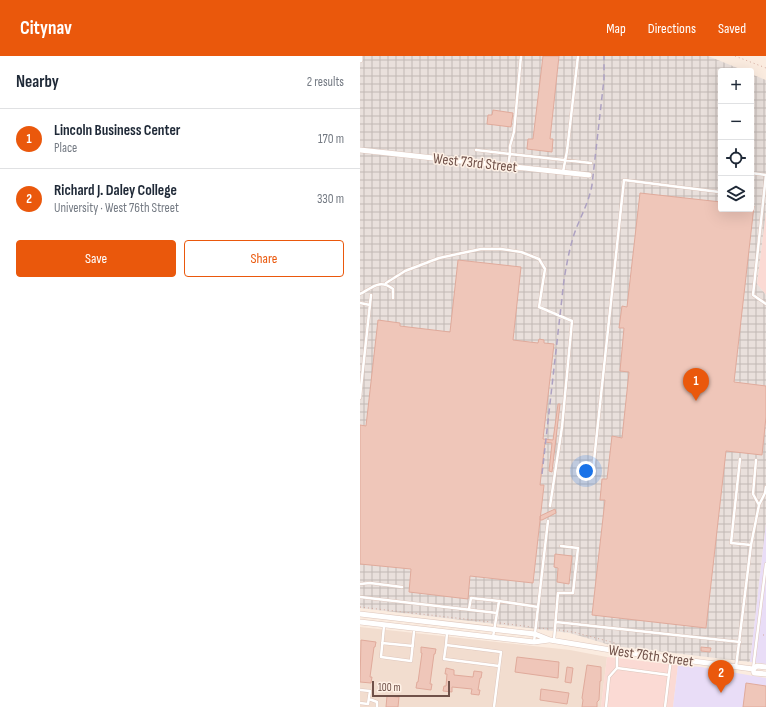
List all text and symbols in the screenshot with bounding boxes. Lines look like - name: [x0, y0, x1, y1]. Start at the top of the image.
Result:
- text: Citynav: [20, 17, 72, 40]
- text: Map: [606, 20, 626, 37]
- text: Directions: [648, 20, 696, 37]
- text: Saved: [718, 20, 746, 37]
- map controls: [718, 68, 754, 212]
- button: +: [718, 68, 754, 104]
- text: Nearby: [16, 72, 59, 92]
- text: 2 results: [307, 74, 344, 90]
- button: −: [718, 104, 754, 140]
- text: Lincoln Business Center: [54, 121, 180, 140]
- text: 1: [26, 131, 32, 147]
- text: 170 m: [318, 131, 344, 147]
- text: Place: [54, 140, 77, 156]
- button: locate: [718, 140, 754, 176]
- street label: West 73rd Street: [432, 149, 518, 177]
- button: layers: [718, 176, 754, 212]
- text: Richard J. Daley College: [54, 181, 177, 200]
- text: 2: [26, 191, 32, 207]
- text: 330 m: [317, 191, 344, 207]
- text: University · West 76th Street: [54, 200, 179, 216]
- button: Save: [16, 240, 176, 277]
- button: Share: [184, 240, 344, 277]
- pin: 1: [683, 368, 709, 401]
- your location: [576, 461, 596, 481]
- street label: West 76th Street: [607, 641, 695, 671]
- pin: 2: [708, 660, 734, 693]
- scale bar: [372, 679, 450, 698]
- text: 100 m: [378, 681, 400, 694]

